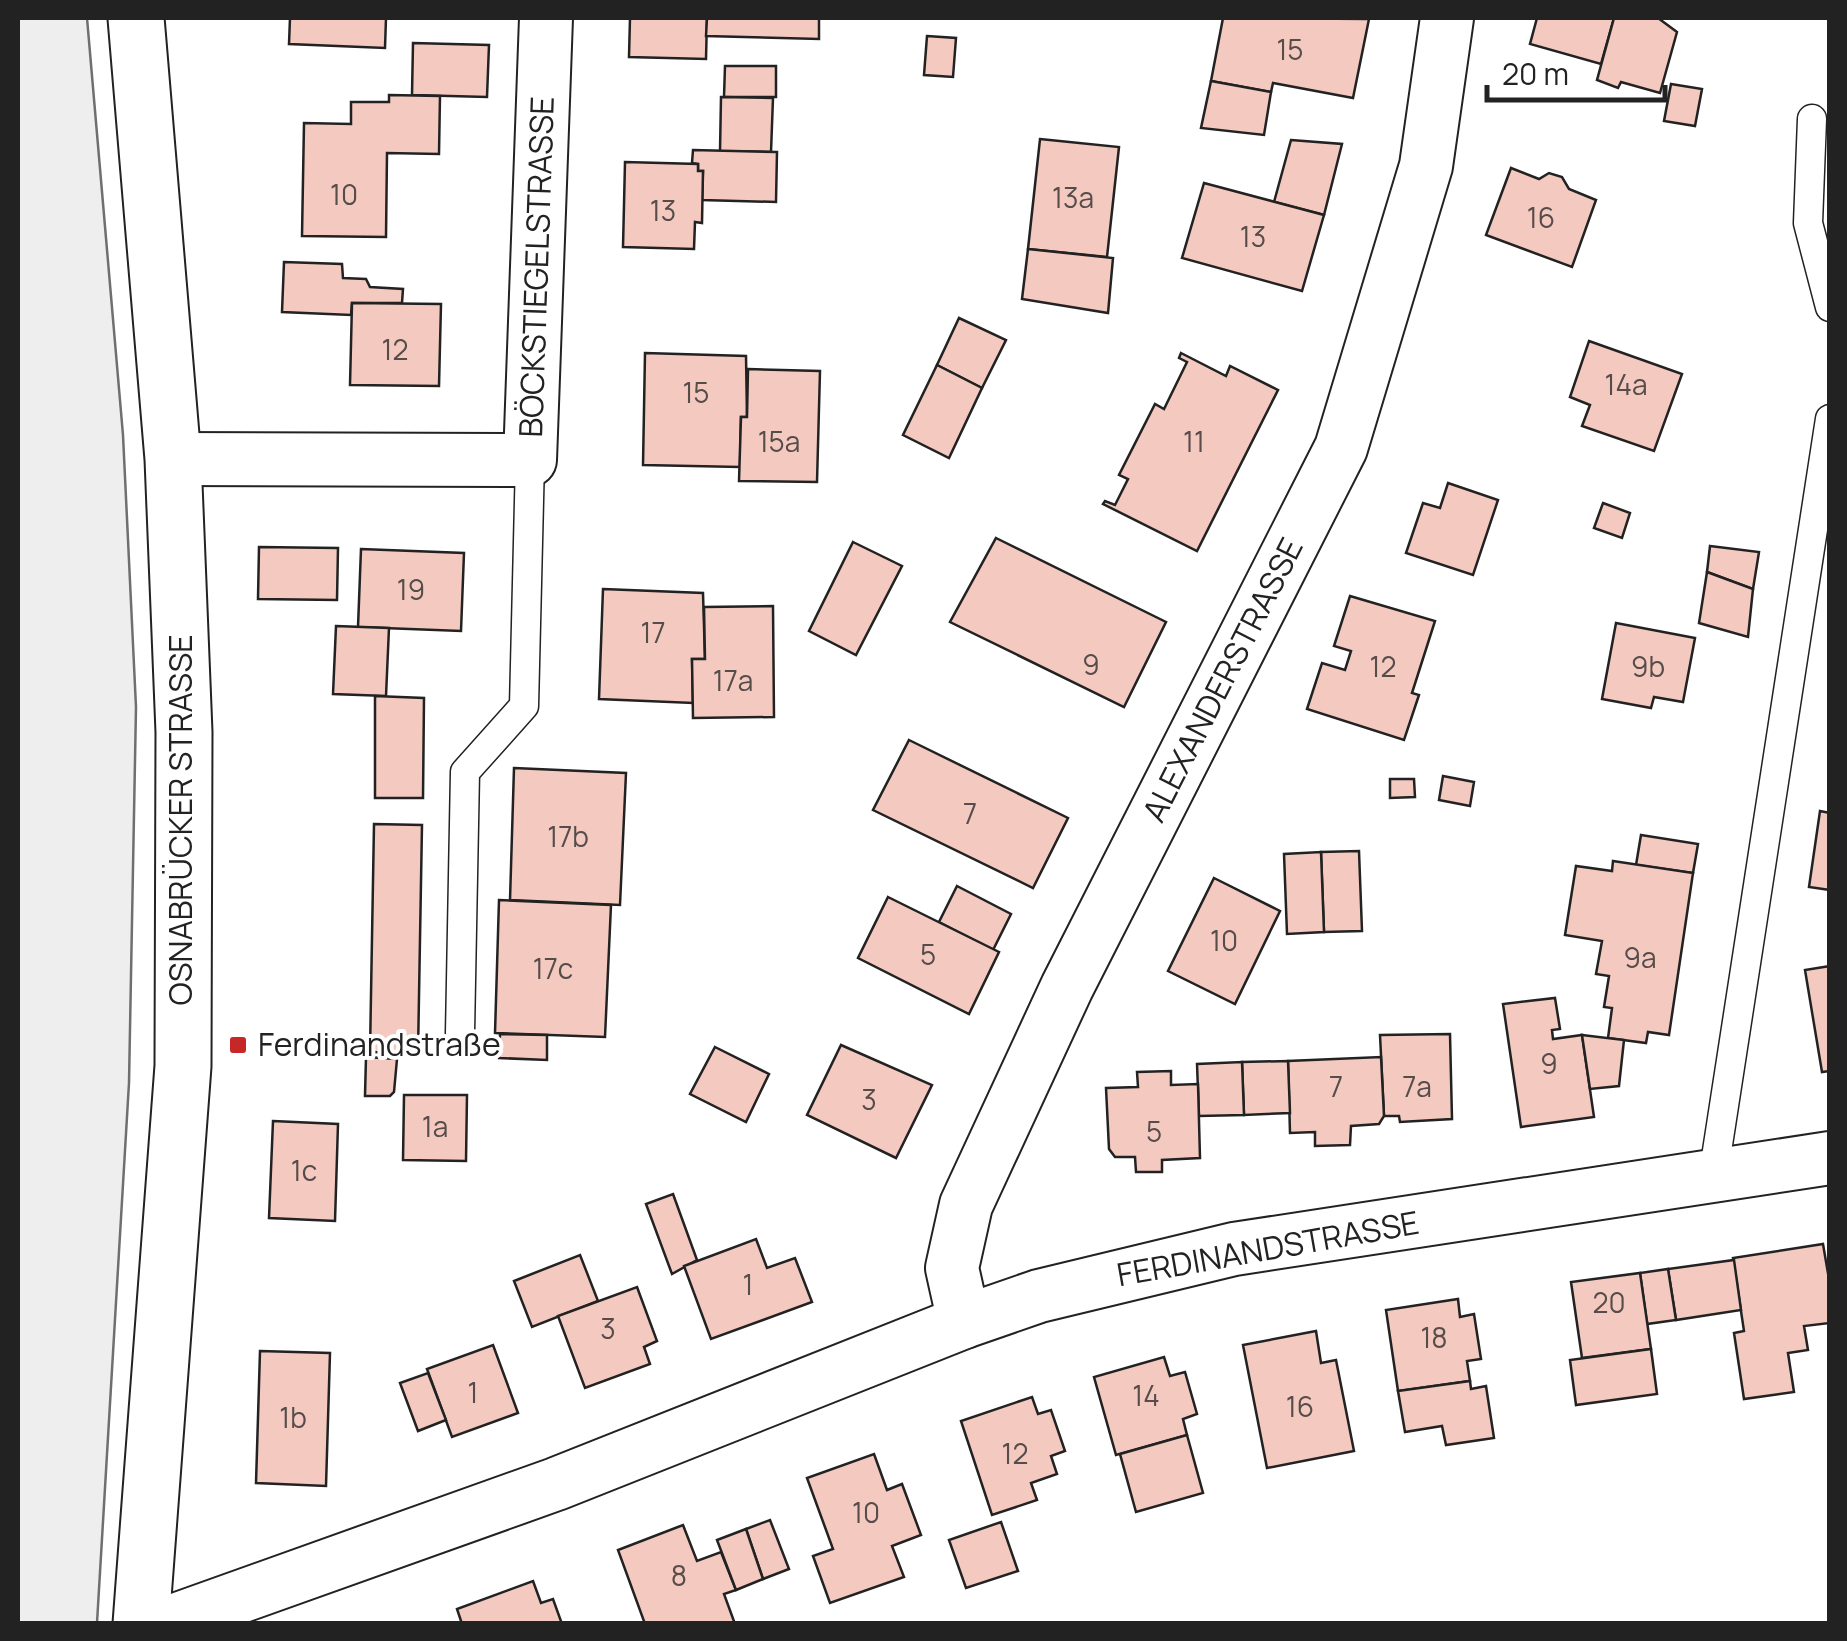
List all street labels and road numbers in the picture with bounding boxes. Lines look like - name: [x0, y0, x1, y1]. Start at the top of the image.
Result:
- street label: BÖCKSTIEGELSTRASSE: [508, 96, 564, 438]
- street label: ALEXANDERSTRASSE: [1131, 530, 1313, 829]
- street label: OSNABRÜCKER STRASSE: [158, 635, 202, 1005]
- street label: FERDINANDSTRASSE: [1113, 1200, 1422, 1296]

